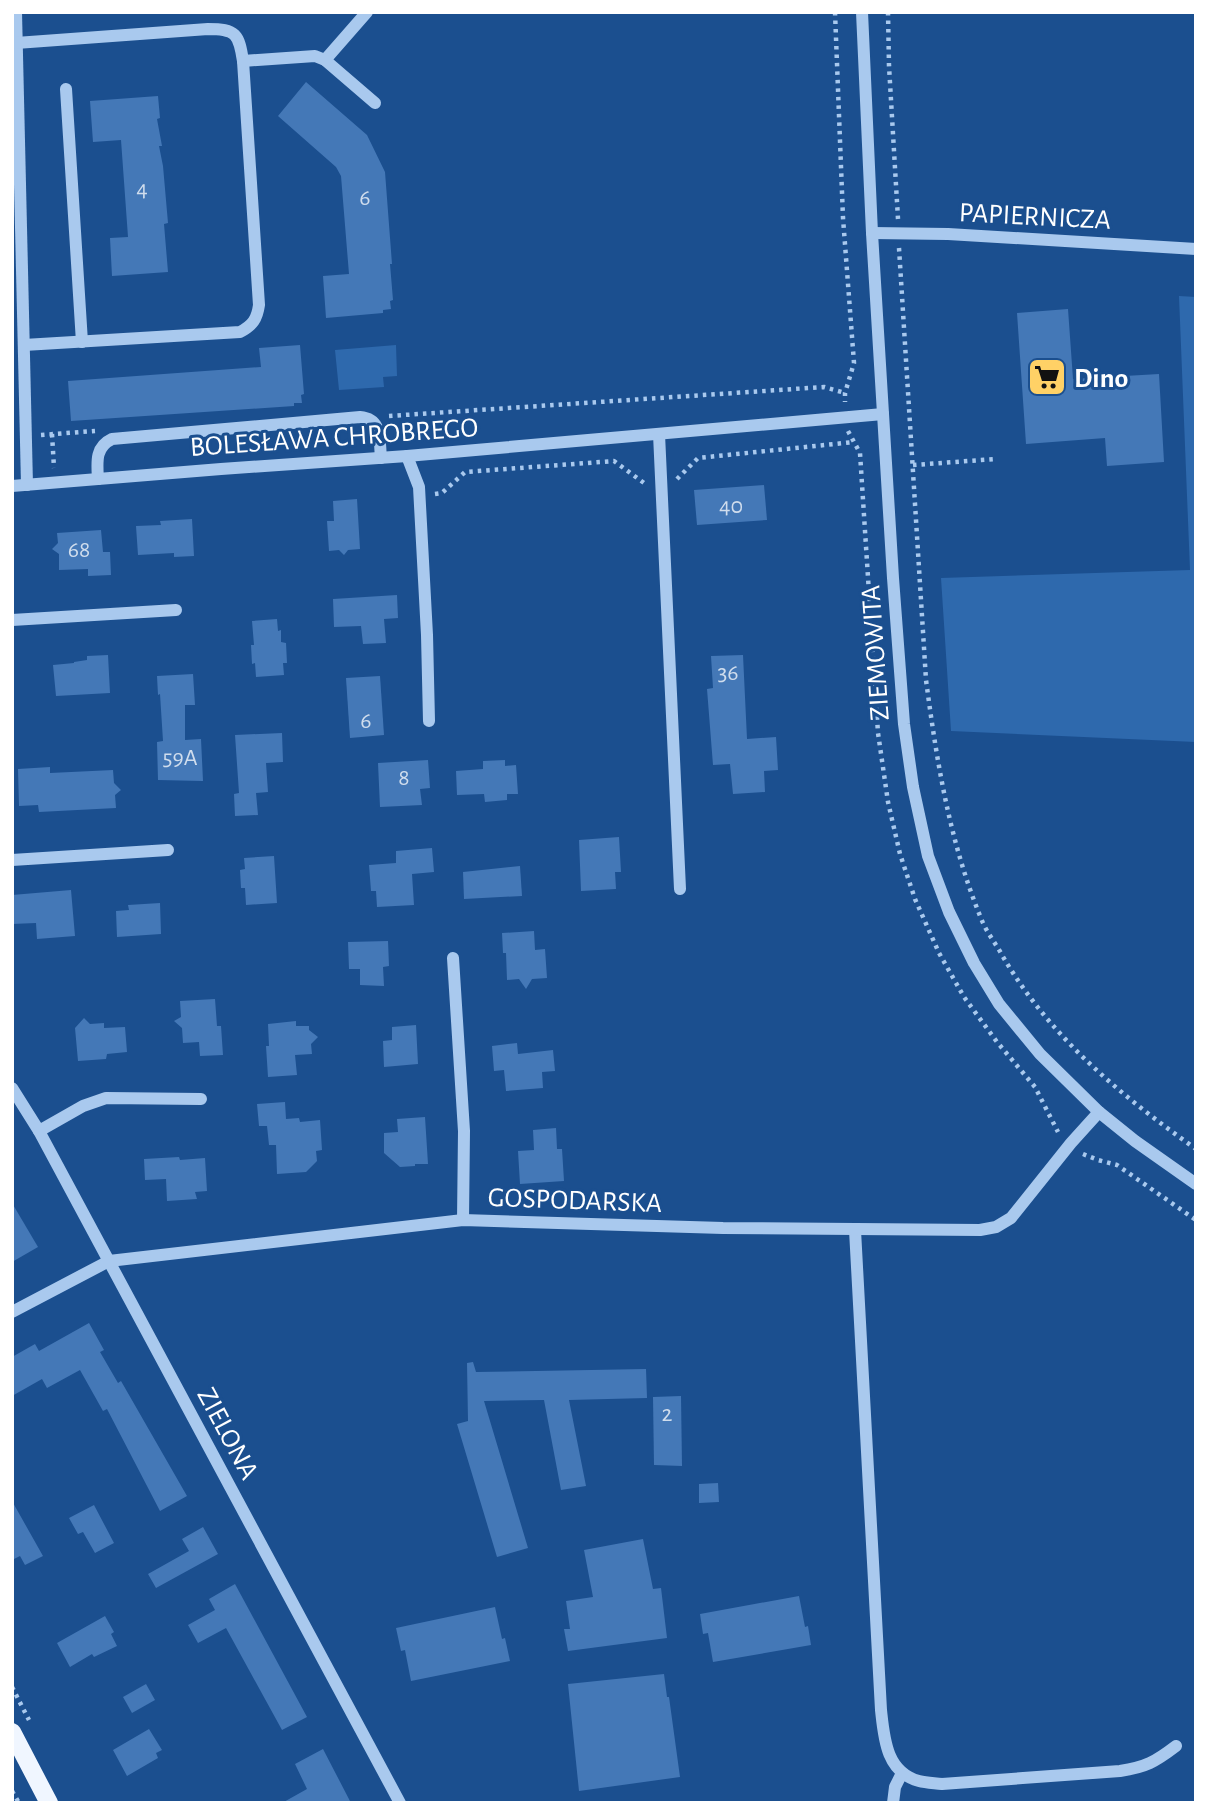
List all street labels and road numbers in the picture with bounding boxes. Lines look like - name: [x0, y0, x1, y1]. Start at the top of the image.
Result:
- street label: PAPIERNICZA: [958, 199, 1112, 235]
- street label: BOLESŁAWA CHROBREGO: [189, 414, 479, 462]
- street label: ZIEMOWITA: [857, 584, 895, 722]
- street label: GOSPODARSKA: [487, 1184, 662, 1218]
- street label: ZIELONA: [192, 1383, 263, 1484]

